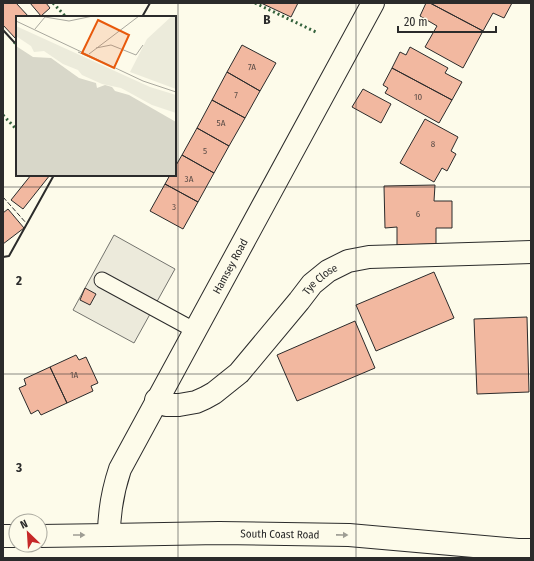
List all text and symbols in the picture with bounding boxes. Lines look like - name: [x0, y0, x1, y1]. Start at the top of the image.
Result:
- scale bar: [398, 8, 496, 34]
- text: B: [263, 12, 271, 27]
- text: 20 m: [404, 15, 428, 29]
- inset map: [16, 16, 176, 176]
- house number: 7A: [248, 62, 256, 72]
- house number: 7: [234, 90, 238, 100]
- house number: 10: [414, 92, 422, 102]
- house number: 5A: [217, 118, 226, 128]
- house number: 8: [431, 139, 436, 149]
- house number: 5: [203, 146, 207, 156]
- house number: 3A: [185, 174, 194, 184]
- house number: 3: [172, 202, 176, 212]
- house number: 6: [416, 209, 421, 219]
- street label: Hamsey Road: [210, 236, 250, 296]
- street label: Tye Close: [300, 261, 339, 297]
- text: 2: [15, 273, 22, 288]
- house number: 1A: [70, 370, 78, 380]
- text: 3: [15, 460, 22, 475]
- north arrow: [8, 513, 48, 553]
- text: N: [18, 517, 30, 532]
- street label: South Coast Road: [240, 527, 320, 541]
- one-way arrow: [73, 532, 86, 538]
- one-way arrow: [336, 532, 349, 538]

